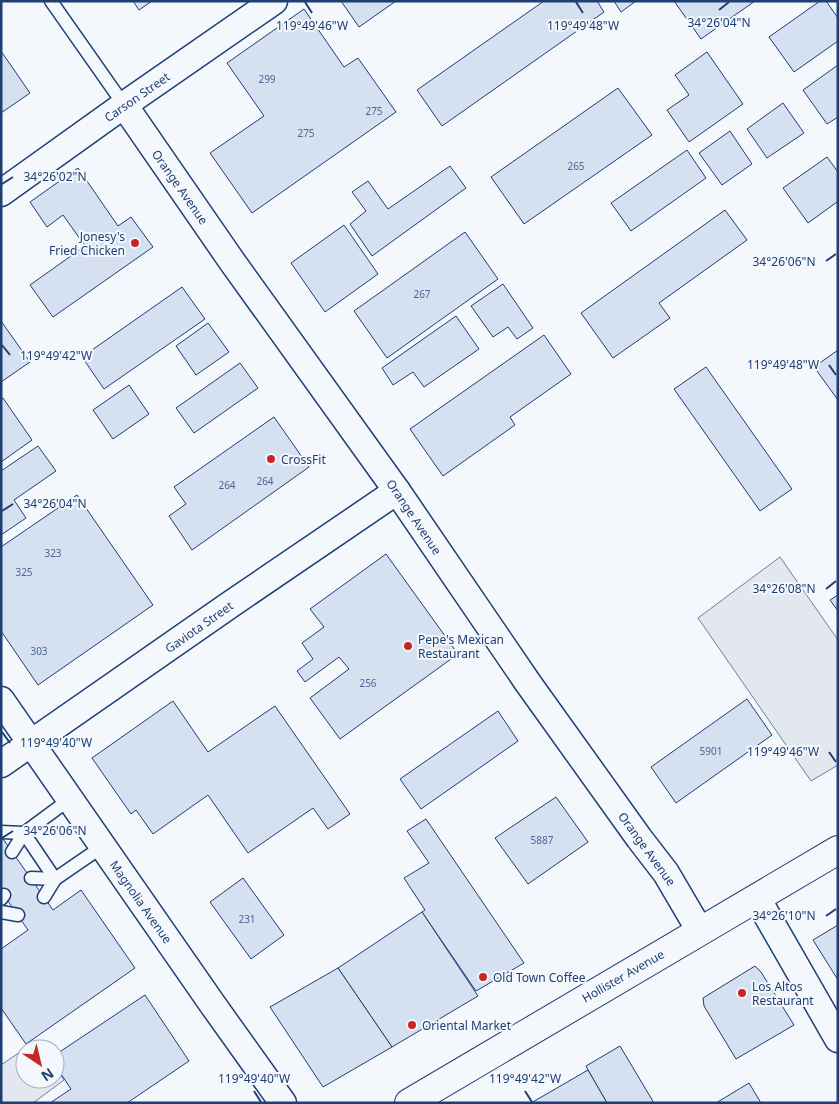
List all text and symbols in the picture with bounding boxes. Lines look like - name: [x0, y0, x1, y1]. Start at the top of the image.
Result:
- text: 34°26'04"N: [687, 14, 751, 31]
- text: 119°49'46"W: [276, 17, 348, 34]
- text: 119°49'48"W: [547, 17, 619, 34]
- street label: Carson Street: [101, 68, 174, 126]
- house number: 299: [258, 72, 276, 86]
- house number: 275: [365, 104, 383, 118]
- house number: 275: [297, 126, 315, 140]
- street label: Orange Avenue: [148, 146, 212, 228]
- house number: 265: [567, 159, 585, 173]
- text: 34°26'02"N: [23, 168, 87, 185]
- place label: Jonesy's Fried Chicken: [49, 228, 125, 259]
- marker: Jonesy's Fried Chicken: [129, 237, 141, 249]
- text: 34°26'06"N: [752, 253, 816, 270]
- house number: 267: [413, 287, 431, 301]
- text: 119°49'42"W: [20, 347, 92, 364]
- text: 119°49'48"W: [747, 356, 819, 373]
- place label: CrossFit: [281, 451, 326, 468]
- marker: CrossFit: [265, 453, 277, 465]
- house number: 264: [256, 474, 274, 488]
- street label: Orange Avenue: [382, 476, 446, 558]
- house number: 264: [218, 478, 236, 492]
- text: 34°26'04"N: [23, 495, 87, 512]
- house number: 323: [44, 546, 62, 560]
- house number: 325: [15, 565, 33, 579]
- text: 34°26'08"N: [752, 580, 816, 597]
- street label: Gaviota Street: [162, 597, 237, 657]
- place label: Pepe's Mexican Restaurant: [418, 631, 504, 662]
- marker: Pepe's Mexican Restaurant: [402, 640, 414, 652]
- house number: 303: [30, 644, 48, 658]
- house number: 256: [359, 676, 377, 690]
- text: 119°49'40"W: [20, 734, 92, 751]
- text: 119°49'46"W: [747, 743, 819, 760]
- house number: 5901: [700, 744, 722, 758]
- street label: Orange Avenue: [614, 809, 680, 890]
- text: 34°26'06"N: [23, 822, 87, 839]
- house number: 5887: [531, 833, 554, 847]
- street label: Magnolia Avenue: [106, 857, 176, 947]
- text: 34°26'10"N: [752, 907, 816, 924]
- house number: 231: [238, 912, 256, 926]
- street label: Hollister Avenue: [579, 945, 668, 1006]
- place label: Old Town Coffee: [493, 969, 586, 986]
- marker: Old Town Coffee: [477, 971, 489, 983]
- place label: Los Altos Restaurant: [752, 978, 814, 1009]
- marker: Los Altos Restaurant: [736, 987, 748, 999]
- place label: Oriental Market: [422, 1017, 512, 1034]
- marker: Oriental Market: [406, 1019, 418, 1031]
- north arrow: [15, 1039, 65, 1089]
- text: N: [38, 1064, 58, 1086]
- text: 119°49'40"W: [218, 1070, 290, 1087]
- text: 119°49'42"W: [489, 1070, 561, 1087]

